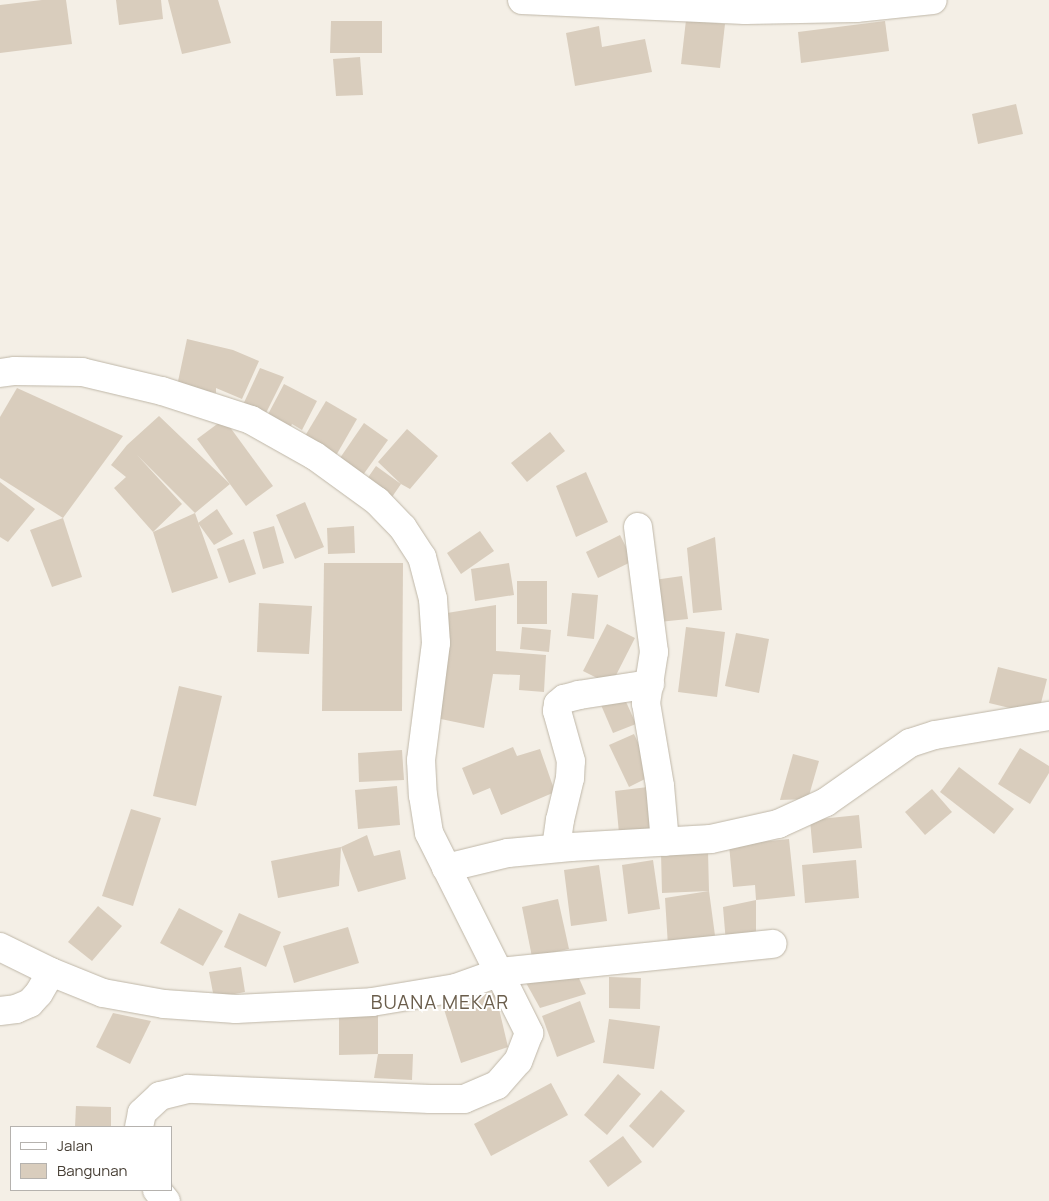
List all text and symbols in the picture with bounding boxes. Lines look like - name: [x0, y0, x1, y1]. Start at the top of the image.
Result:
- district label: BUANA MEKAR: [369, 992, 511, 1014]
- legend: [10, 1126, 172, 1191]
- text: Jalan: [57, 1135, 93, 1156]
- text: Bangunan: [57, 1160, 127, 1181]

